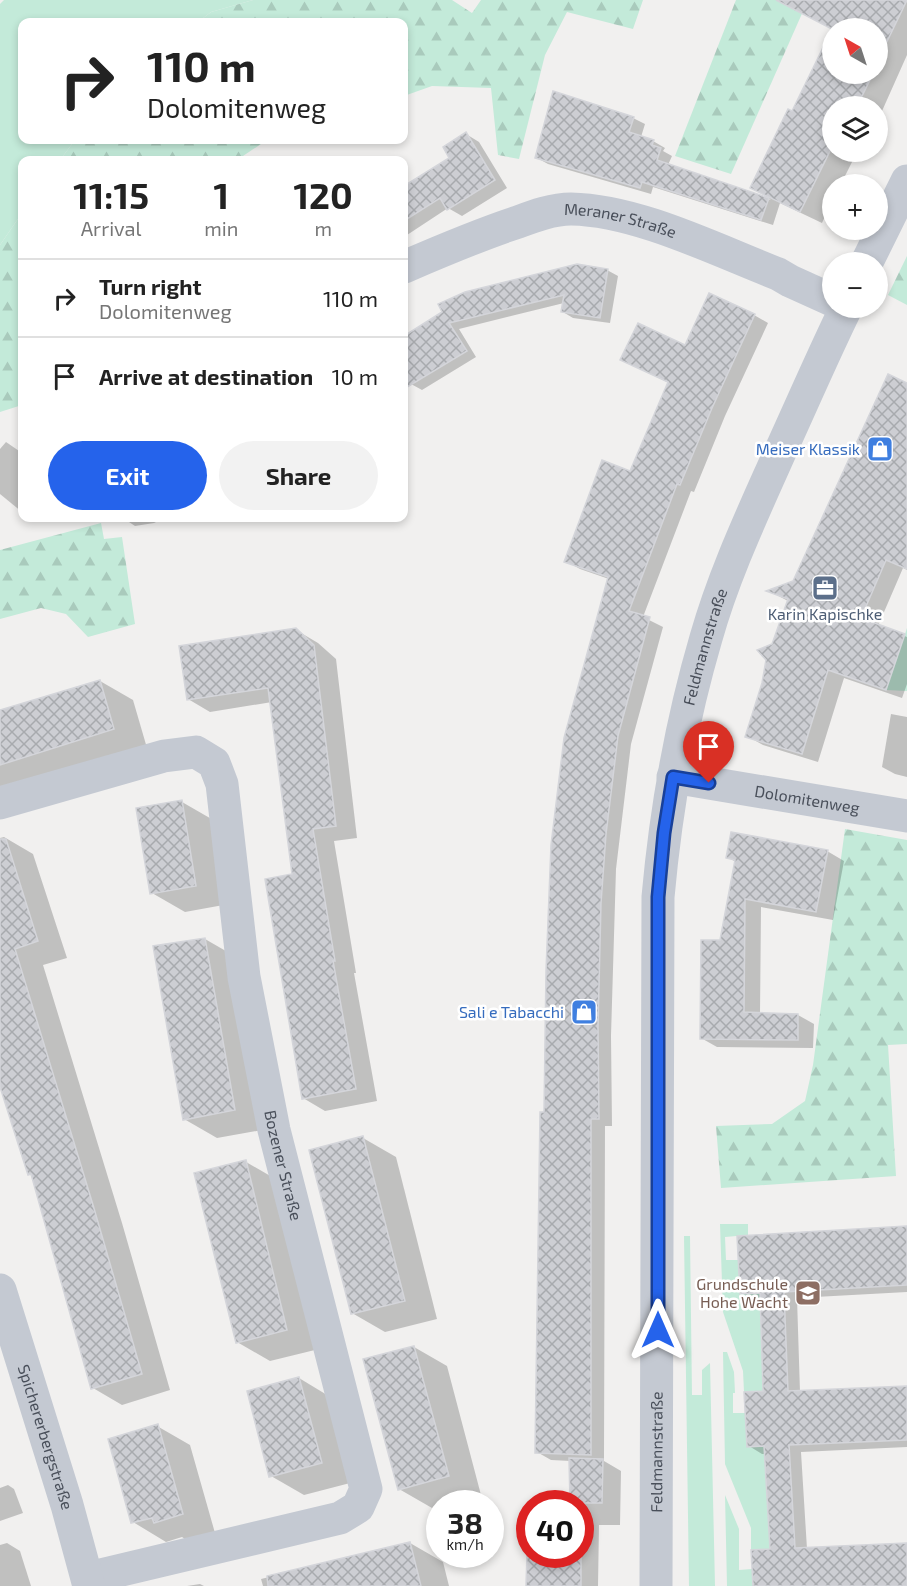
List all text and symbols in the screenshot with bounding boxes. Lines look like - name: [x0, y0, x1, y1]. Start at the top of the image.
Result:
- north arrow: [822, 18, 888, 84]
- map controls: [822, 18, 888, 318]
- text: 110 m: [147, 40, 256, 90]
- icon: right: [48, 42, 126, 120]
- text: Dolomitenweg: [147, 91, 326, 123]
- button: layers: [822, 96, 888, 162]
- text: 11:15: [73, 173, 149, 216]
- text: 1: [213, 173, 229, 216]
- text: 120: [294, 173, 353, 216]
- button: +: [822, 174, 888, 240]
- street label: Meraner Straße: [564, 199, 679, 241]
- text: Arrival: [81, 216, 142, 240]
- text: min: [204, 216, 238, 240]
- text: m: [314, 216, 332, 240]
- button: −: [822, 252, 888, 318]
- text: Turn right: [99, 273, 201, 299]
- icon: right: [48, 282, 81, 315]
- text: 110 m: [323, 285, 378, 311]
- text: Dolomitenweg: [99, 299, 232, 323]
- icon: arrive: [48, 360, 81, 393]
- text: Arrive at destination: [99, 363, 313, 389]
- text: 10 m: [332, 363, 378, 389]
- shop icon: Meiser Klassik: [865, 434, 895, 464]
- place label: Meiser Klassik: [756, 439, 860, 458]
- button: Exit: [48, 441, 207, 510]
- button: Share: [219, 441, 378, 510]
- office icon: Karin Kapischke: [810, 573, 840, 603]
- street label: Feldmannstraße: [679, 585, 730, 707]
- place label: Karin Kapischke: [768, 604, 882, 623]
- pin: [683, 721, 734, 783]
- icon: arrive: [692, 730, 725, 763]
- street label: Dolomitenweg: [753, 781, 861, 817]
- shop icon: Sali e Tabacchi: [569, 997, 599, 1027]
- place label: Sali e Tabacchi: [459, 1002, 564, 1021]
- street label: Bozener Straße: [261, 1108, 307, 1222]
- place label: Grundschule Hohe Wacht: [696, 1274, 788, 1311]
- school or university icon: Grundschule Hohe Wacht: [793, 1278, 823, 1308]
- position arrow: [626, 1298, 690, 1362]
- street label: Spichererbergstraße: [15, 1362, 78, 1512]
- street label: Feldmannstraße: [646, 1391, 666, 1513]
- speed limit sign: 40: [516, 1490, 594, 1568]
- text: 38: [447, 1504, 483, 1540]
- text: km/h: [446, 1535, 484, 1553]

